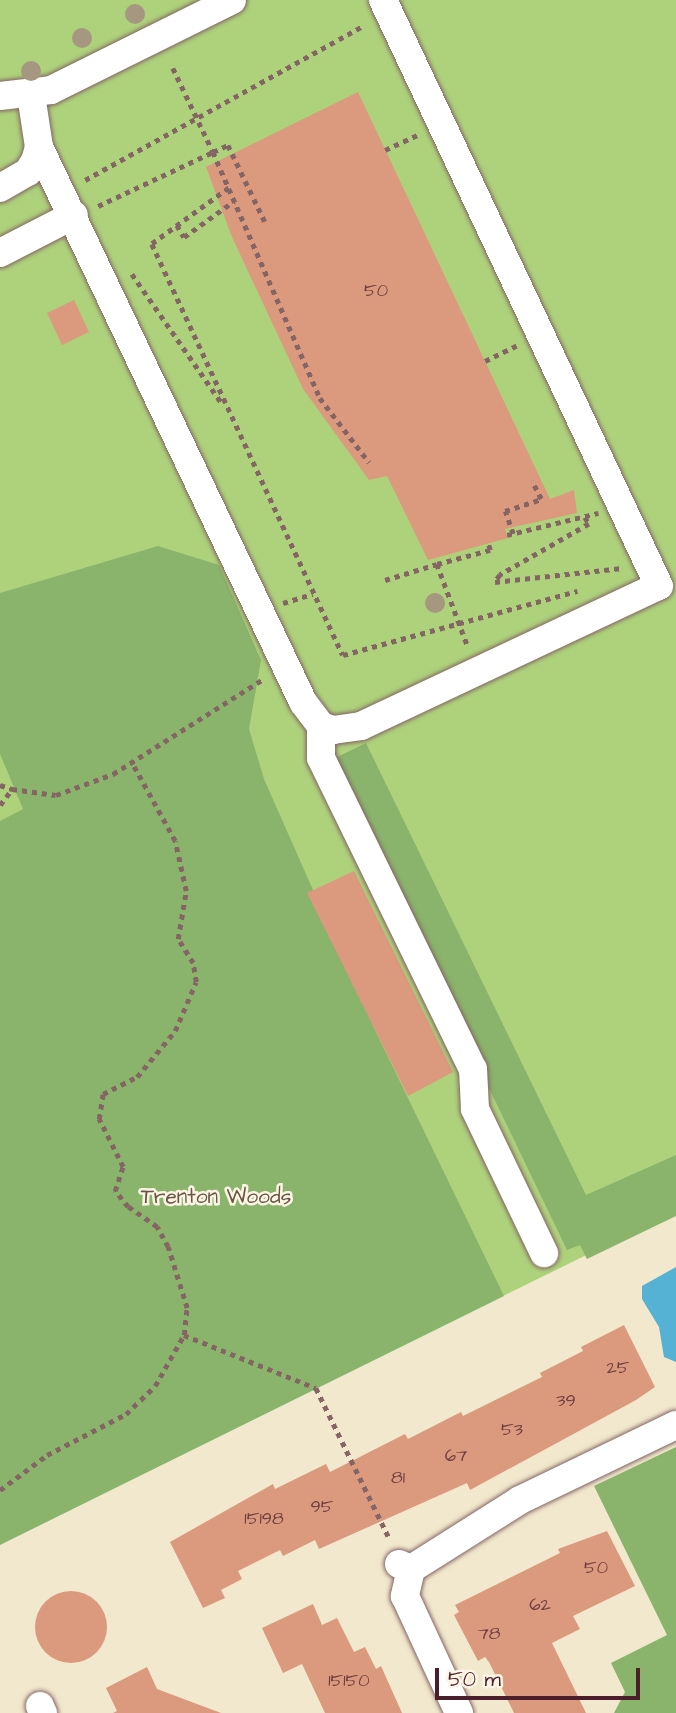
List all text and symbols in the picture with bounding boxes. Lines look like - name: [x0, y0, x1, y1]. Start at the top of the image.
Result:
- house number: 50: [364, 280, 388, 302]
- park label: Trenton Woods: [141, 1184, 291, 1210]
- house number: 25: [606, 1357, 630, 1379]
- house number: 39: [556, 1390, 576, 1412]
- house number: 53: [501, 1419, 523, 1441]
- house number: 67: [445, 1445, 467, 1467]
- house number: 81: [391, 1467, 405, 1489]
- house number: 95: [311, 1496, 333, 1518]
- house number: 15198: [244, 1508, 284, 1530]
- house number: 50: [584, 1557, 608, 1579]
- house number: 62: [529, 1594, 551, 1616]
- house number: 78: [478, 1623, 500, 1645]
- scale bar: [438, 1654, 643, 1698]
- text: 50 m: [448, 1665, 501, 1694]
- house number: 15150: [328, 1670, 370, 1692]

